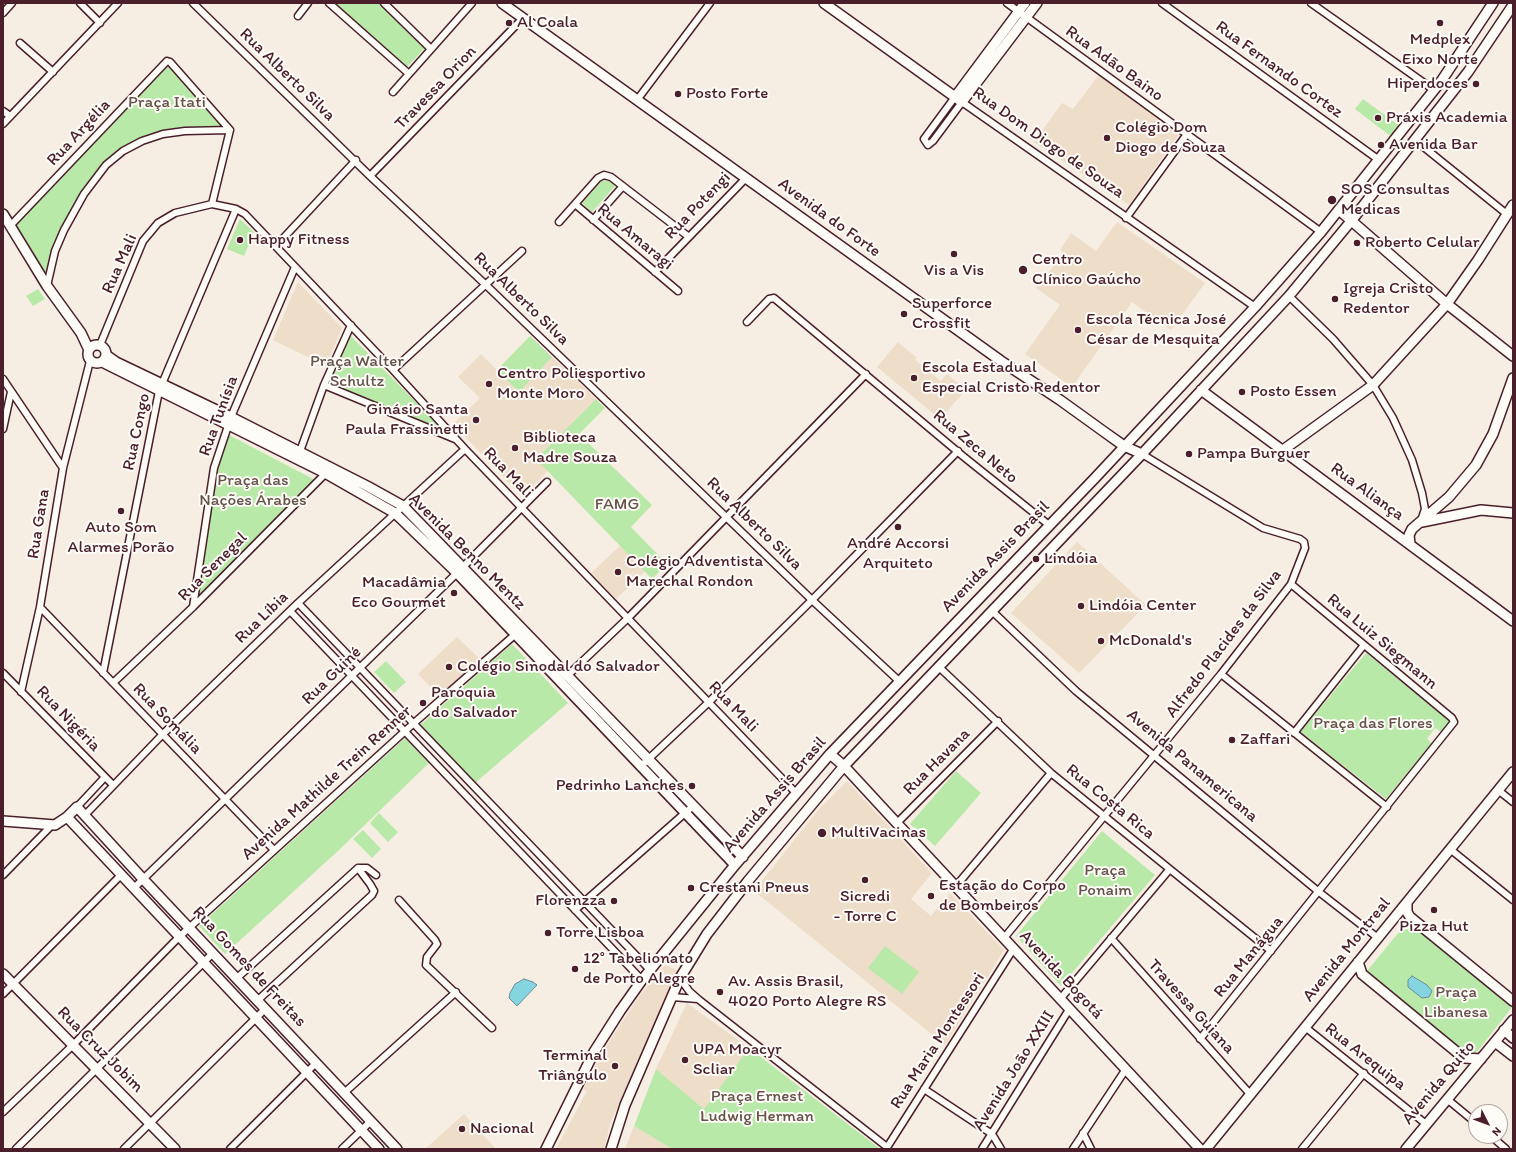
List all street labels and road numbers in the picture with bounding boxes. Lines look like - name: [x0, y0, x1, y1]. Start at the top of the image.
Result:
- street label: Rua Fernando Cortez: [1211, 17, 1347, 123]
- street label: Rua Adão Baino: [1061, 22, 1167, 106]
- street label: Rua Alberto Silva: [235, 24, 339, 126]
- street label: Travessa Orion: [391, 42, 481, 134]
- street label: Rua Dom Diogo de Souza: [968, 83, 1128, 203]
- street label: Rua Argélia: [43, 95, 115, 171]
- street label: Rua Potengi: [661, 168, 735, 244]
- street label: Avenida do Forte: [774, 174, 884, 262]
- street label: Rua Amaragi: [593, 199, 677, 275]
- street label: Rua Mali: [98, 231, 142, 297]
- street label: Rua Alberto Silva: [469, 248, 573, 350]
- street label: Rua Tunísia: [195, 373, 243, 459]
- street label: Rua Congo: [119, 392, 155, 472]
- street label: Rua Zeca Neto: [928, 406, 1022, 488]
- street label: Rua Mali: [479, 443, 537, 503]
- street label: Rua Aliança: [1326, 458, 1408, 526]
- street label: Rua Alberto Silva: [702, 473, 806, 575]
- street label: Rua Gana: [23, 488, 55, 560]
- street label: Avenida Benno Mentz: [404, 489, 530, 615]
- street label: Avenida Assis Brasil: [938, 497, 1054, 617]
- street label: Rua Senegal: [174, 528, 252, 606]
- street label: Alfredo Placides da Silva: [1162, 566, 1286, 722]
- street label: Rua Líbia: [231, 588, 293, 648]
- street label: Rua Luiz Siegmann: [1323, 590, 1441, 694]
- street label: Rua Guiné: [298, 643, 366, 709]
- street label: Rua Mali: [704, 677, 762, 737]
- street label: Rua Somália: [128, 679, 206, 759]
- street label: Rua Nigéria: [31, 682, 105, 756]
- street label: Avenida Mathilde Trein Renner: [238, 701, 416, 865]
- street label: Avenida Panamericana: [1122, 705, 1262, 827]
- street label: Rua Havana: [899, 724, 975, 800]
- street label: Avenida Assis Brasil: [719, 733, 831, 857]
- street label: Rua Costa Rica: [1061, 760, 1159, 844]
- street label: Avenida Montreal: [1299, 894, 1395, 1006]
- street label: Rua Gomes de Freitas: [188, 902, 310, 1032]
- street label: Rua Manágua: [1210, 912, 1288, 1002]
- street label: Avenida Bogotá: [1015, 926, 1107, 1024]
- street label: Travessa Guiana: [1143, 955, 1239, 1059]
- street label: Rua Maria Montessori: [886, 969, 990, 1113]
- street label: Rua Cruz Jobim: [53, 1003, 147, 1097]
- street label: Avenida João XXIII: [969, 1007, 1059, 1135]
- street label: Rua Arequipa: [1320, 1019, 1410, 1095]
- street label: Avenida Quito: [1398, 1037, 1480, 1129]

